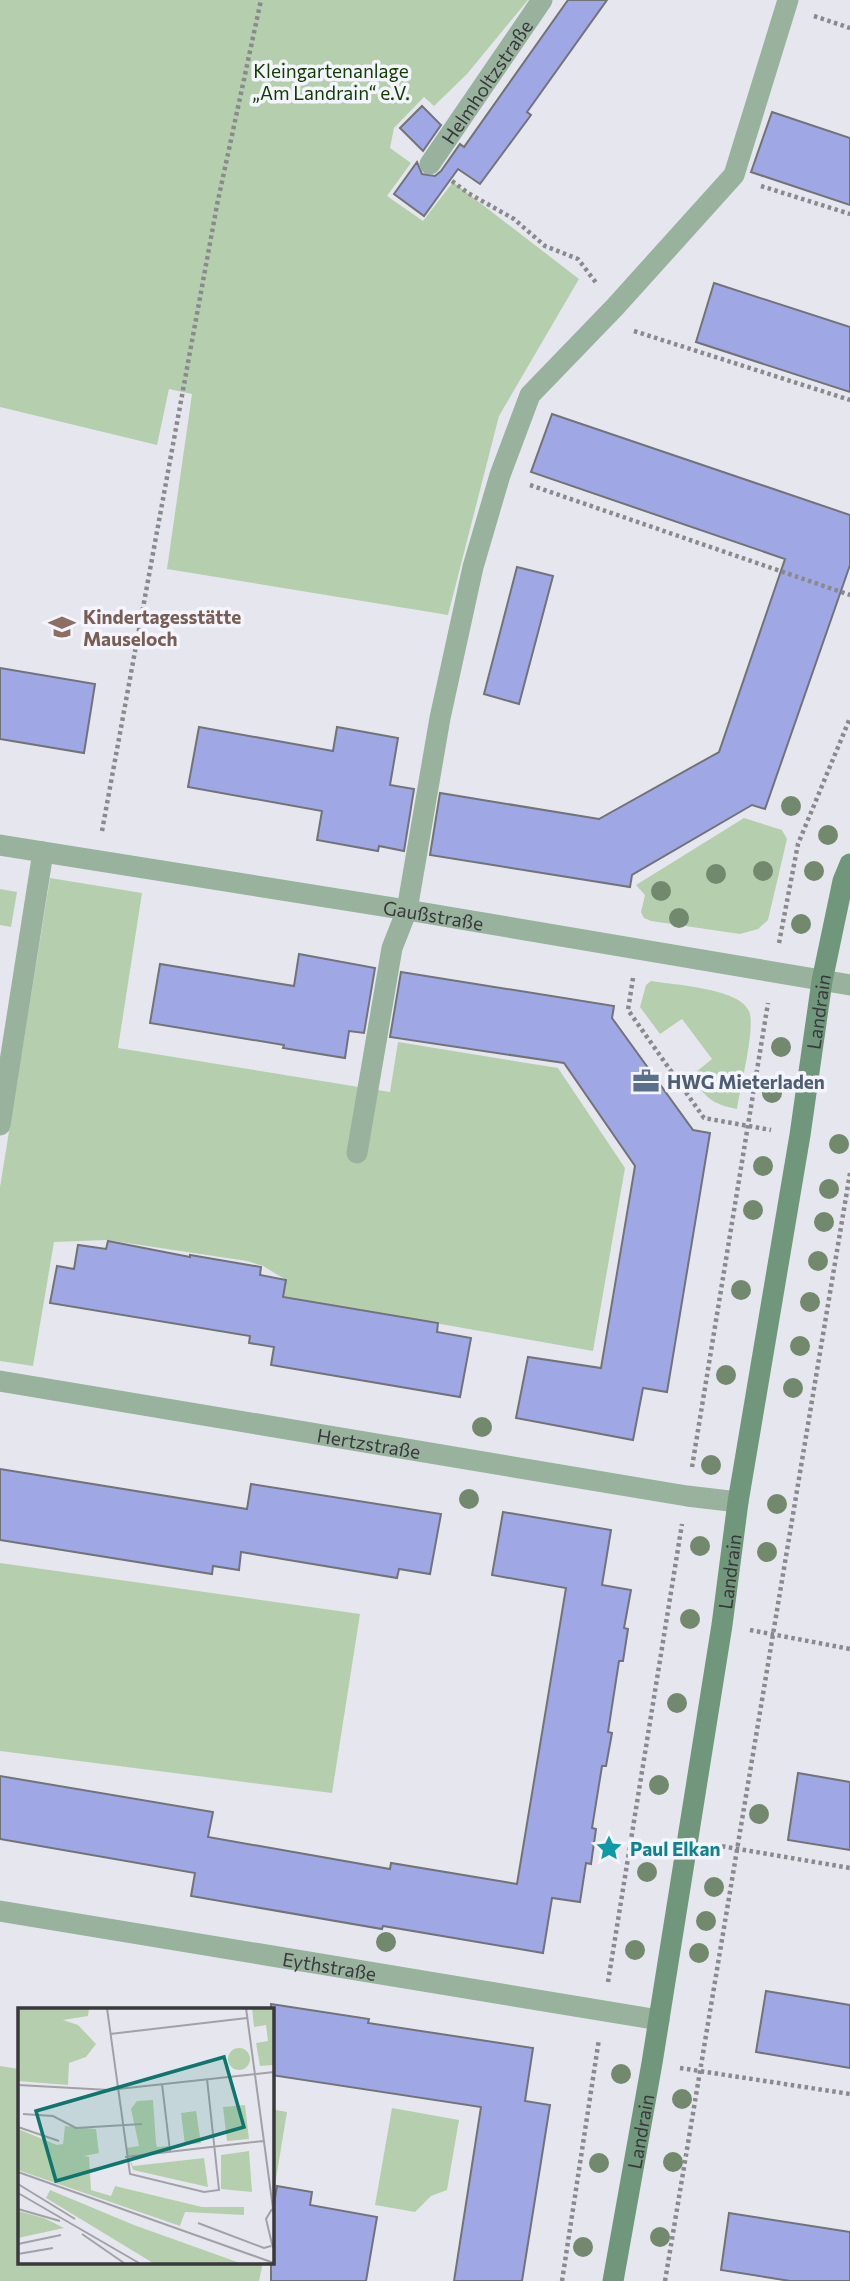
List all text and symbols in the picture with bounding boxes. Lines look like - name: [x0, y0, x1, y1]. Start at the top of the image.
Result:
- street label: Helmholtzstraße: [436, 15, 537, 148]
- park label: Kleingartenanlage „Am Landrain“ e.V.: [252, 59, 410, 104]
- place label: Kindertagesstätte Mauseloch: [83, 605, 241, 650]
- school or university icon: Kindertagesstätte Mauseloch: [47, 612, 77, 642]
- street label: Gaußstraße: [382, 895, 485, 934]
- street label: Landrain: [801, 972, 835, 1051]
- office icon: HWG Mieterladen: [631, 1066, 661, 1096]
- place label: HWG Mieterladen: [667, 1070, 825, 1093]
- street label: Hertzstraße: [315, 1423, 422, 1463]
- street label: Landrain: [713, 1532, 745, 1611]
- place icon: Paul Elkan: [594, 1833, 624, 1863]
- place label: Paul Elkan: [630, 1837, 720, 1860]
- street label: Eythstraße: [281, 1946, 378, 1985]
- inset map: [18, 2008, 273, 2264]
- street label: Landrain: [622, 2092, 658, 2171]

